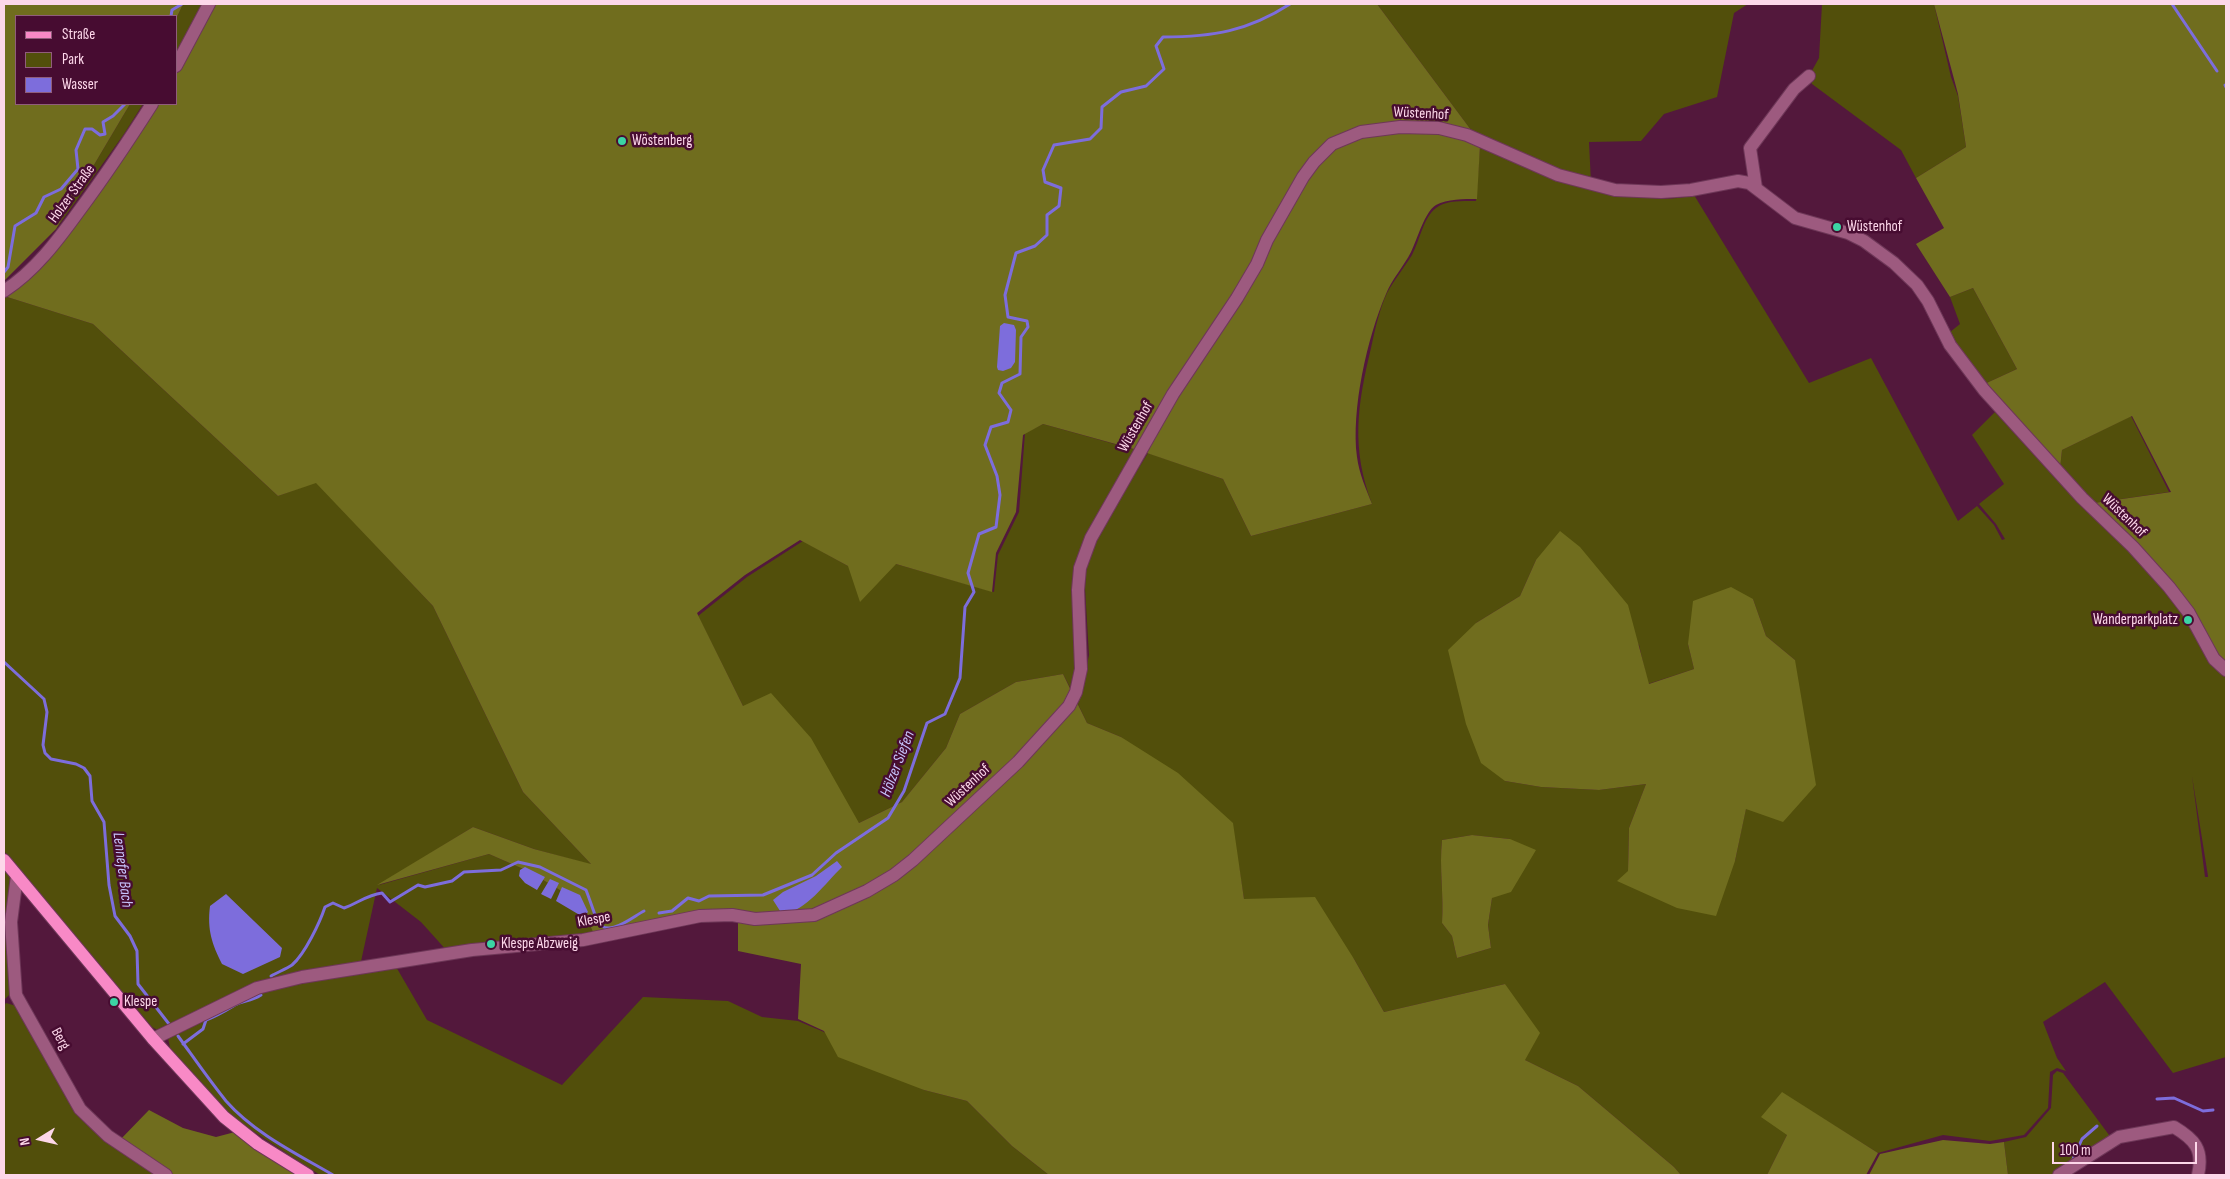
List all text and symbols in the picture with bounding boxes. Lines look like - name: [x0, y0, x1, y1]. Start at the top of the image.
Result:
- legend: [15, 15, 178, 105]
- text: Straße: [62, 25, 95, 44]
- text: Park: [62, 50, 84, 69]
- text: Wasser: [62, 75, 98, 94]
- street label: Wüstenhof: [1393, 104, 1449, 124]
- place label: Wöstenberg: [632, 132, 692, 150]
- marker: Wöstenberg: [616, 135, 628, 147]
- street label: Holzer Straße: [45, 161, 99, 227]
- place label: Wüstenhof: [1847, 218, 1902, 236]
- marker: Wüstenhof: [1831, 221, 1843, 233]
- street label: Wüstenhof: [1114, 399, 1158, 455]
- street label: Wüstenhof: [2098, 490, 2150, 542]
- place label: Wanderparkplatz: [2093, 611, 2178, 629]
- marker: Wanderparkplatz: [2182, 614, 2194, 626]
- water label: Hölzer Siefen: [877, 728, 919, 800]
- street label: Wüstenhof: [942, 761, 994, 811]
- water label: Lennefer Bach: [108, 831, 136, 909]
- street label: Klespe: [576, 908, 612, 932]
- place label: Klespe Abzweig: [501, 935, 578, 953]
- marker: Klespe Abzweig: [485, 938, 497, 950]
- place label: Klespe: [124, 993, 157, 1011]
- marker: Klespe: [108, 996, 120, 1008]
- street label: Berg: [47, 1025, 73, 1053]
- north arrow: [15, 1114, 65, 1164]
- scale bar: [2055, 1132, 2200, 1164]
- text: N: [16, 1137, 34, 1147]
- text: 100 m: [2060, 1141, 2091, 1160]

